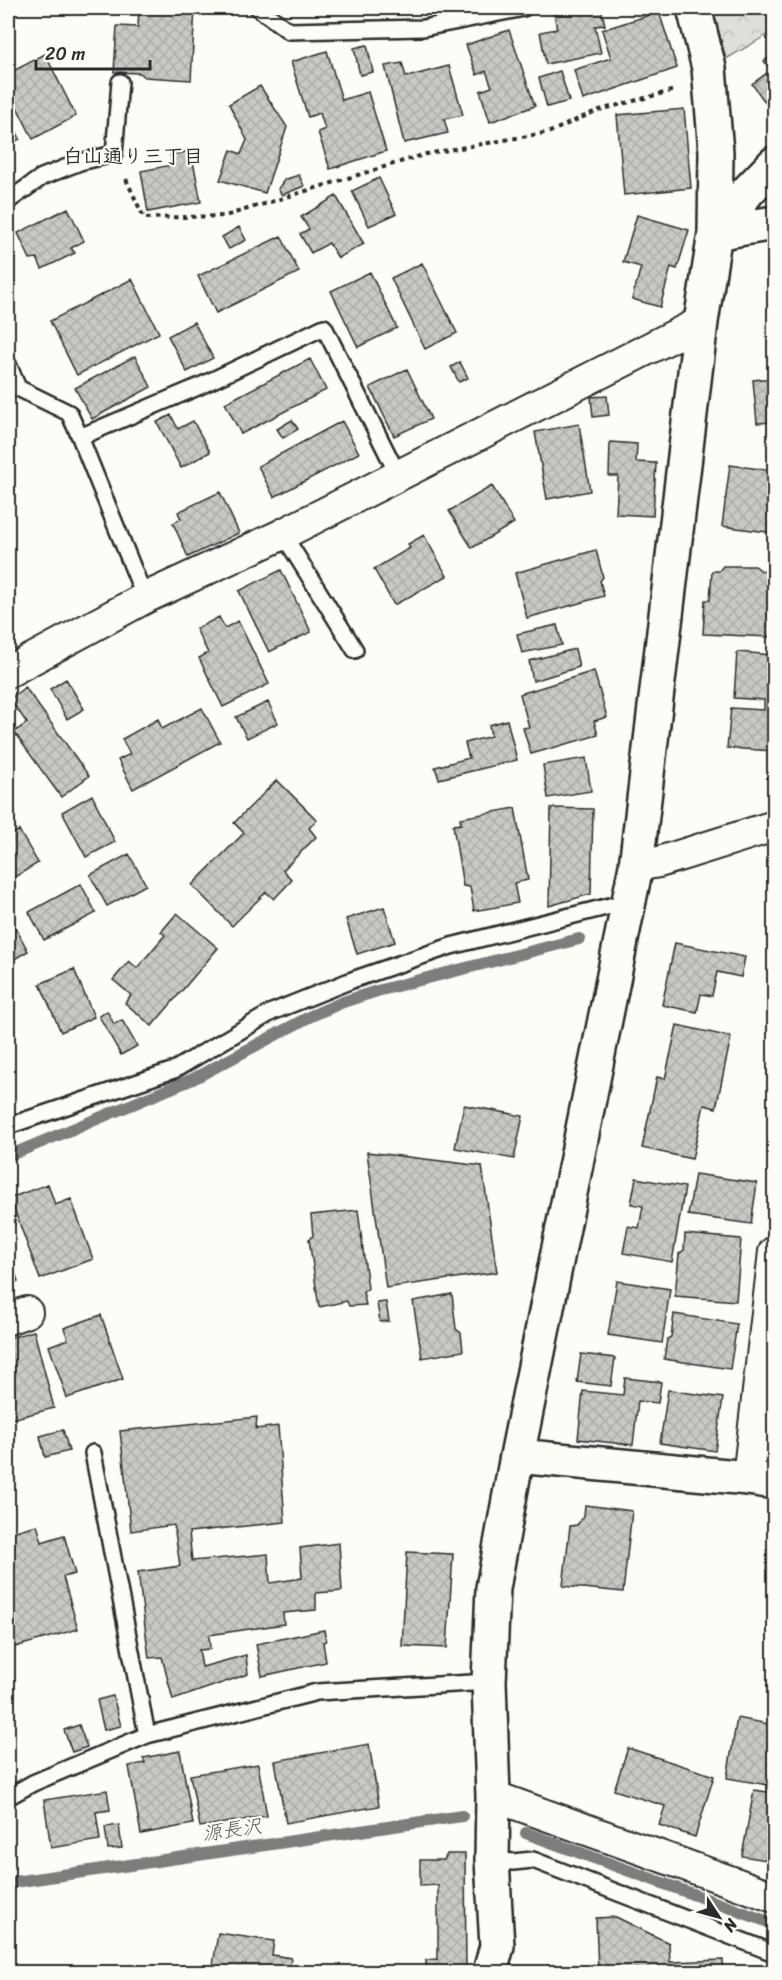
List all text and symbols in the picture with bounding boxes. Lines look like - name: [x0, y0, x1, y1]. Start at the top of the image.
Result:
- scale bar: [36, 33, 150, 71]
- text: 20 m: [45, 38, 85, 70]
- district label: 白山通り三丁目: [63, 139, 203, 174]
- water label: 源長沢: [200, 1808, 265, 1852]
- north arrow: [689, 1887, 749, 1947]
- text: N: [715, 1912, 746, 1939]

